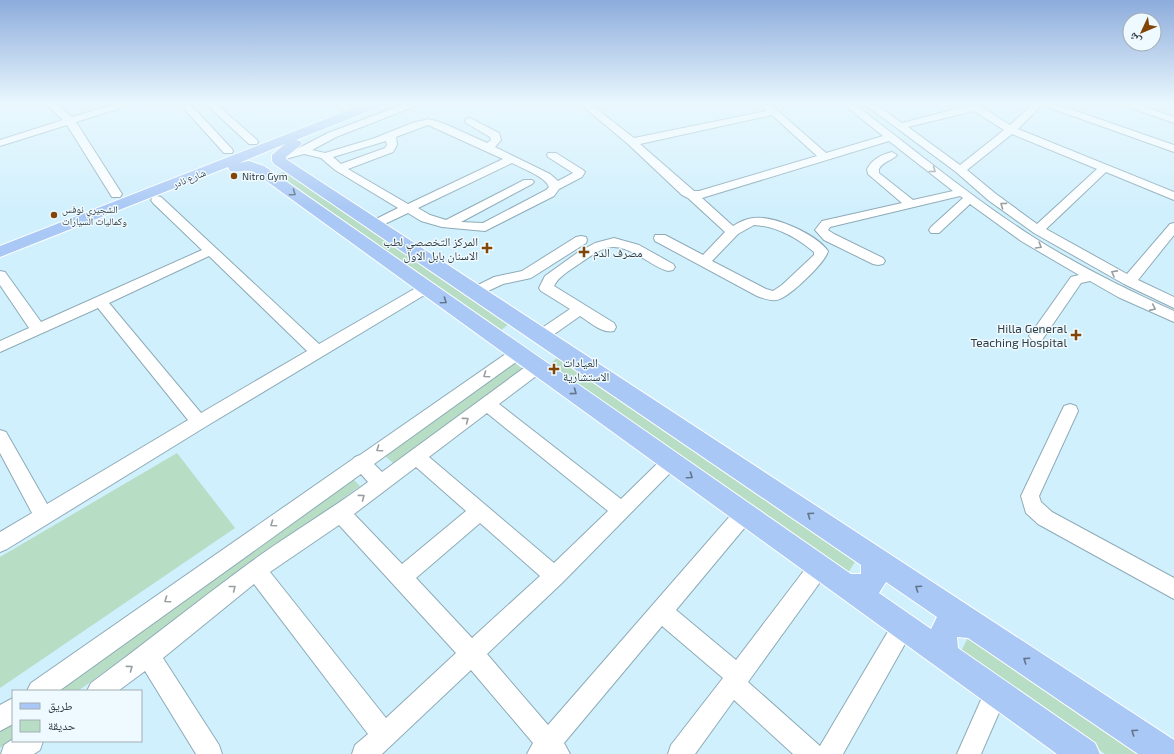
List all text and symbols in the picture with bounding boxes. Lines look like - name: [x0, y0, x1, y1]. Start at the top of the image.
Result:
- north arrow: [1122, 12, 1162, 52]
- text: ش: [1125, 29, 1145, 48]
- one-way arrow: [929, 165, 936, 172]
- street label: شارع نادر: [170, 166, 208, 191]
- place label: Nitro Gym: [242, 170, 288, 182]
- marker: Nitro Gym: [229, 171, 239, 181]
- one-way arrow: [288, 188, 295, 195]
- place label: الشجيري نوفس وكماليات السيارات: [62, 203, 127, 227]
- one-way arrow: [1001, 203, 1008, 210]
- marker: الشجيري نوفس وكماليات السيارات: [49, 210, 59, 220]
- place label: المركز التخصصي لطب الاسنان بابل الاول: [383, 234, 478, 263]
- one-way arrow: [1035, 241, 1042, 248]
- marker: المركز التخصصي لطب الاسنان بابل الاول: [481, 242, 493, 254]
- place label: مصرف الدم: [593, 245, 642, 261]
- marker: مصرف الدم: [578, 246, 590, 258]
- one-way arrow: [1111, 270, 1118, 278]
- one-way arrow: [440, 296, 447, 303]
- one-way arrow: [1148, 303, 1156, 311]
- place label: Hilla General Teaching Hospital: [971, 321, 1067, 349]
- marker: Hilla General Teaching Hospital: [1070, 329, 1082, 341]
- place label: العيادات الاستشارية: [563, 355, 610, 384]
- marker: العيادات الاستشارية: [548, 363, 560, 375]
- one-way arrow: [483, 370, 490, 378]
- one-way arrow: [569, 387, 576, 394]
- one-way arrow: [462, 417, 469, 424]
- one-way arrow: [377, 444, 384, 451]
- one-way arrow: [686, 472, 693, 479]
- one-way arrow: [357, 495, 364, 502]
- one-way arrow: [807, 513, 814, 520]
- one-way arrow: [271, 519, 278, 526]
- one-way arrow: [915, 585, 922, 592]
- one-way arrow: [228, 586, 235, 593]
- one-way arrow: [164, 595, 171, 602]
- one-way arrow: [1023, 658, 1030, 665]
- one-way arrow: [126, 665, 133, 673]
- legend: [12, 690, 142, 742]
- text: طريق: [48, 698, 73, 713]
- text: حديقة: [48, 718, 76, 733]
- one-way arrow: [1131, 730, 1138, 737]

